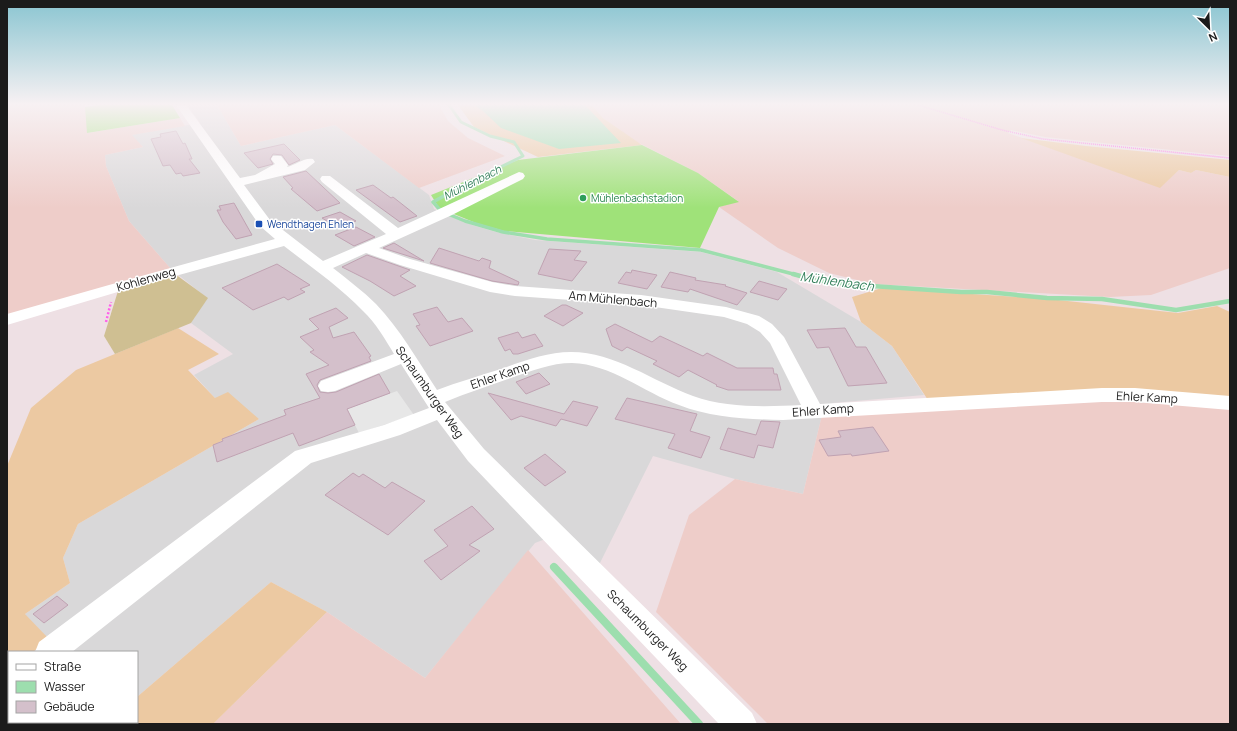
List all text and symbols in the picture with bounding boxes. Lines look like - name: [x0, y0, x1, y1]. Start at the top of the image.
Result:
- north arrow: [1189, 8, 1229, 48]
- text: N: [1207, 29, 1220, 46]
- water label: Mühlenbach: [441, 161, 504, 203]
- place label: Mühlenbachstadion: [591, 191, 683, 205]
- marker: Mühlenbachstadion: [578, 193, 588, 203]
- place label: Wendthagen Ehlen: [267, 217, 354, 231]
- marker: Wendthagen Ehlen: [254, 219, 264, 229]
- street label: Kohlenweg: [114, 262, 178, 296]
- water label: Mühlenbach: [799, 267, 876, 295]
- street label: Am Mühlenbach: [568, 287, 658, 311]
- street label: Schaumburger Weg: [392, 343, 468, 441]
- street label: Ehler Kamp: [468, 357, 532, 393]
- street label: Ehler Kamp: [1116, 387, 1178, 407]
- street label: Ehler Kamp: [792, 399, 854, 421]
- street label: Schaumburger Weg: [603, 585, 693, 675]
- legend: [8, 651, 138, 723]
- text: Straße: [44, 658, 81, 675]
- text: Wasser: [44, 678, 86, 695]
- text: Gebäude: [44, 698, 95, 715]

